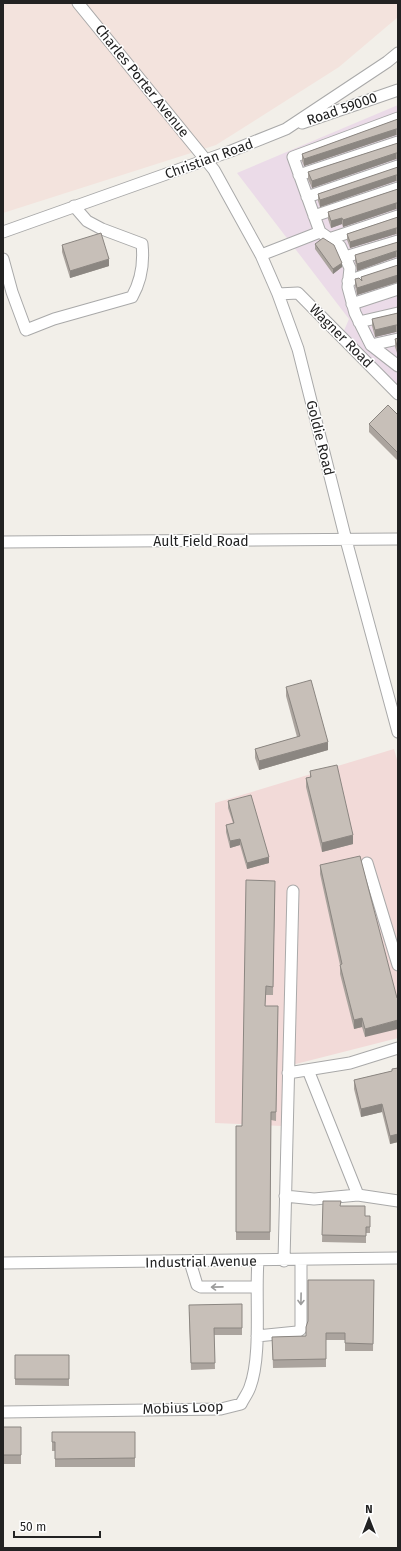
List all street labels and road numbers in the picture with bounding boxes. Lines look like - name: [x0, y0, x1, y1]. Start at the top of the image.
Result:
- street label: Charles Porter Avenue: [91, 21, 193, 141]
- street label: Road 59000: [304, 89, 380, 129]
- street label: Christian Road: [163, 135, 255, 183]
- street label: Wagner Road: [306, 301, 376, 371]
- street label: Goldie Road: [302, 399, 338, 477]
- street label: Ault Field Road: [153, 533, 249, 550]
- street label: Industrial Avenue: [145, 1253, 257, 1271]
- street label: Mobius Loop: [142, 1398, 224, 1418]

